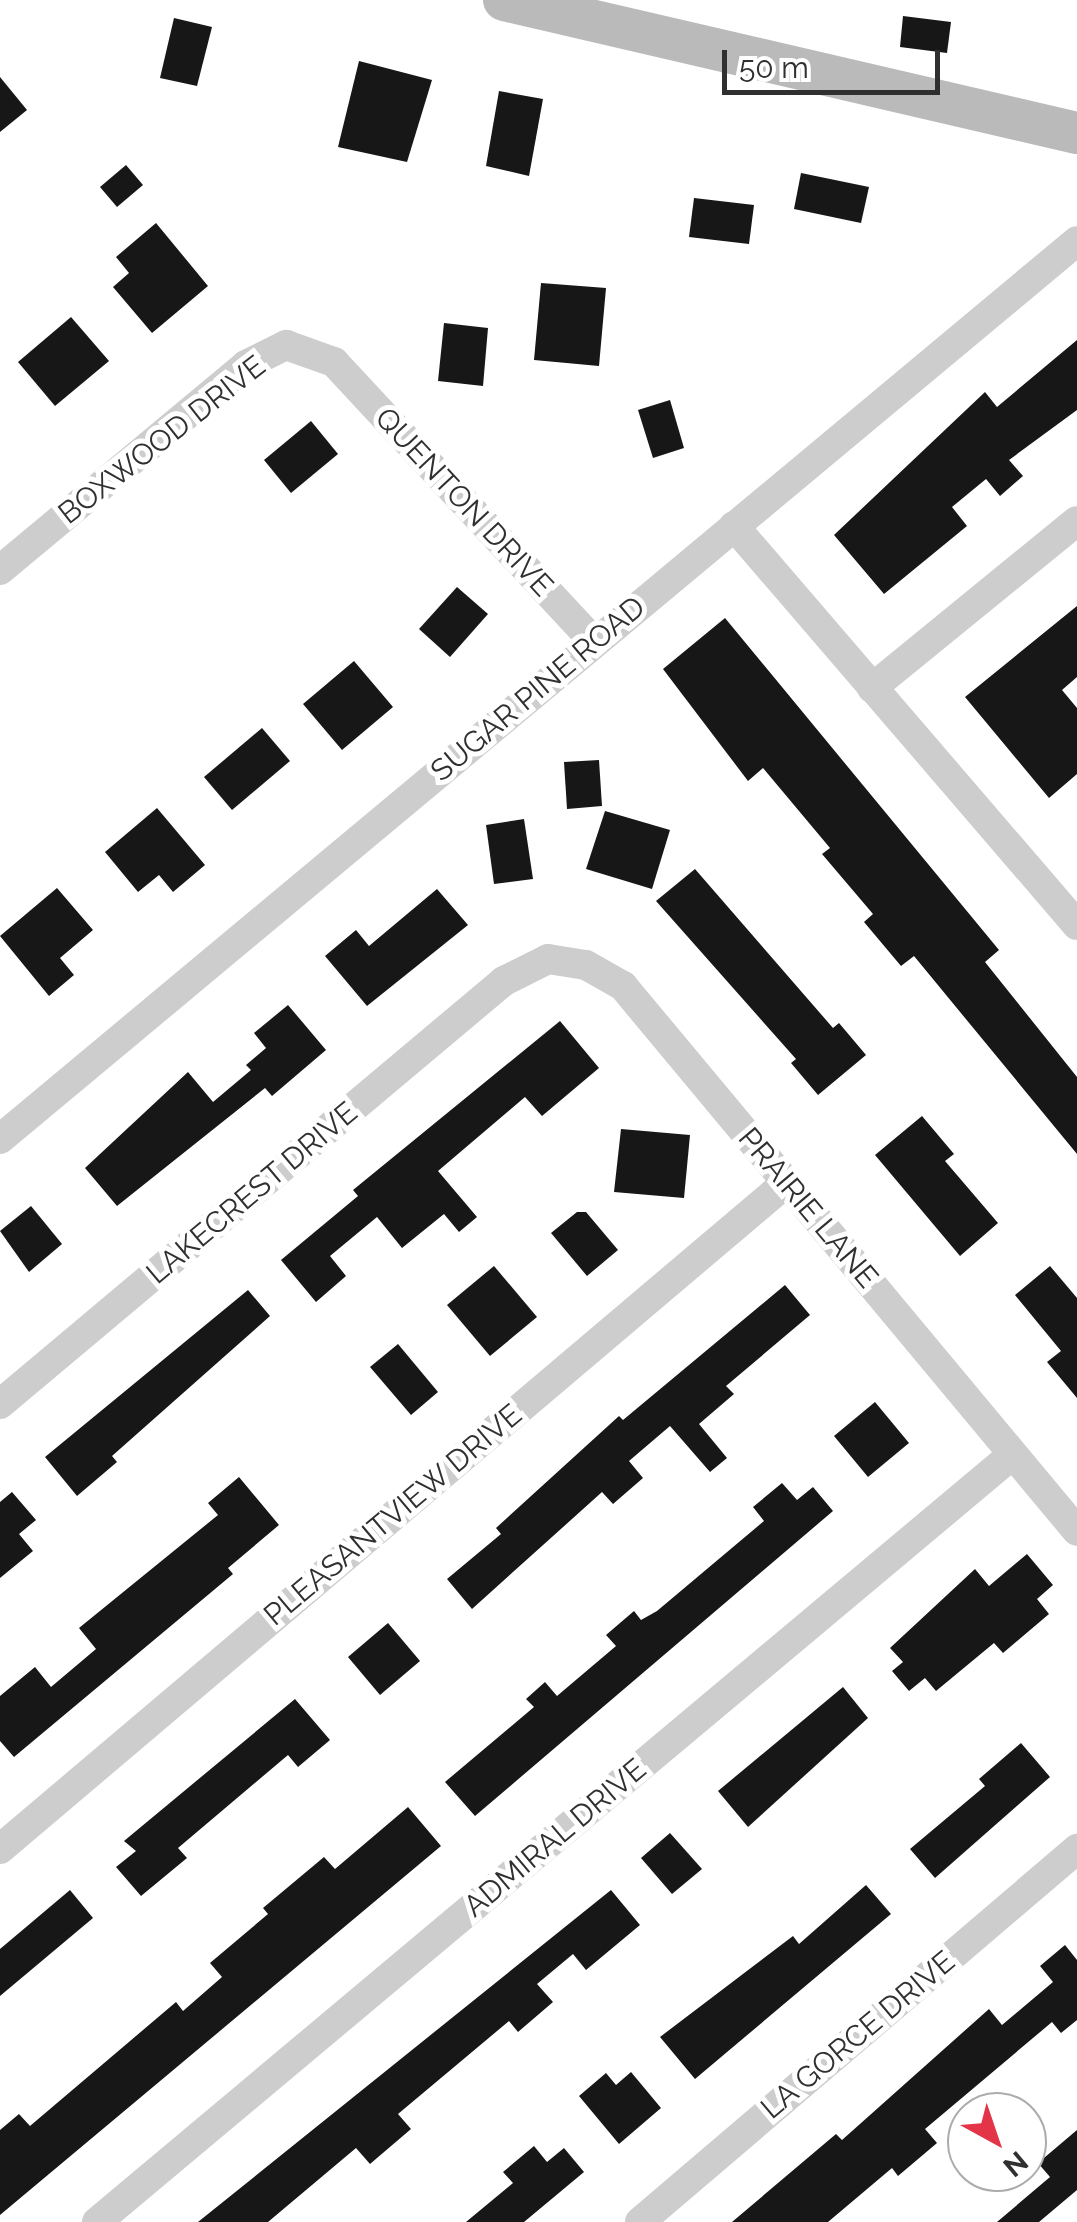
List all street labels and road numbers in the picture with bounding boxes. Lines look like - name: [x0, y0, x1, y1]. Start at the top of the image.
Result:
- street label: BOXWOOD DRIVE: [52, 348, 272, 532]
- street label: QUENTON DRIVE: [367, 400, 561, 604]
- street label: SUGAR PINE ROAD: [424, 589, 652, 789]
- street label: LAKECREST DRIVE: [139, 1094, 365, 1292]
- street label: PRAIRIE LANE: [731, 1121, 885, 1295]
- street label: PLEASANTVIEW DRIVE: [257, 1396, 529, 1634]
- street label: ADMIRAL DRIVE: [456, 1751, 654, 1925]
- street label: LA GORCE DRIVE: [753, 1943, 963, 2127]

